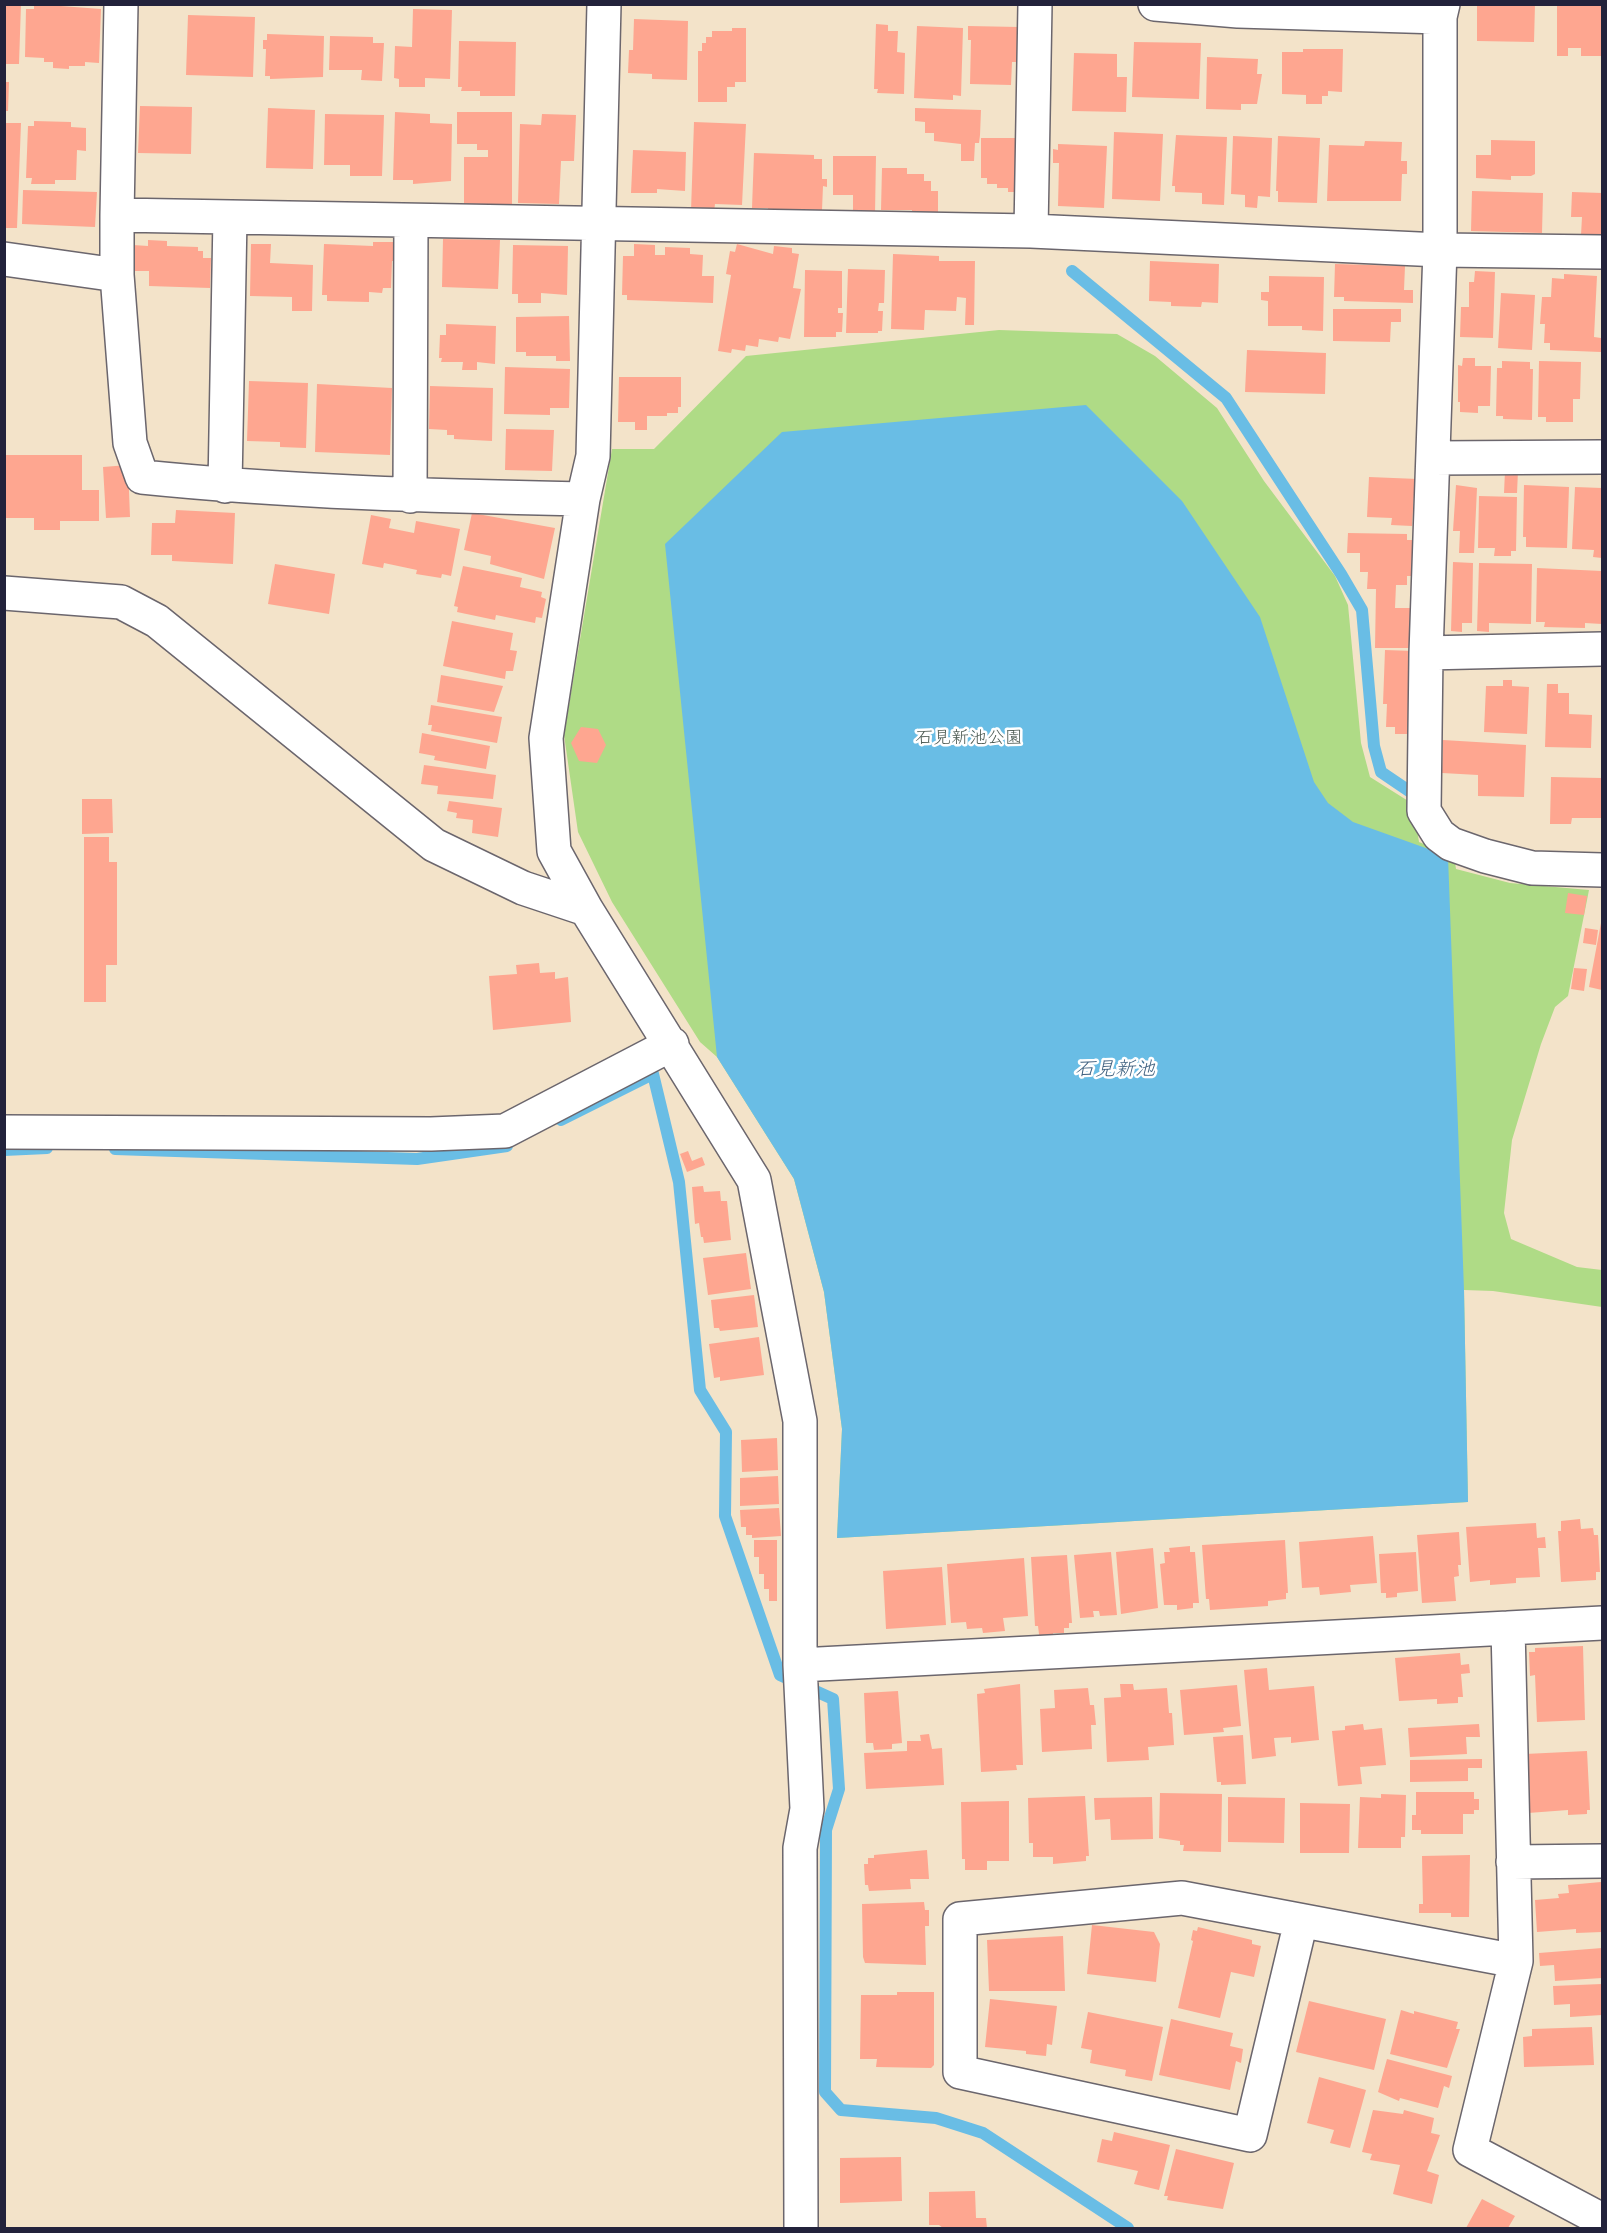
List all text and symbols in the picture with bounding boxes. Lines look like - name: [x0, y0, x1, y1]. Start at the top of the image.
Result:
- park label: 石見新池公園: [915, 726, 1023, 748]
- water label: 石見新池: [1075, 1057, 1155, 1081]

